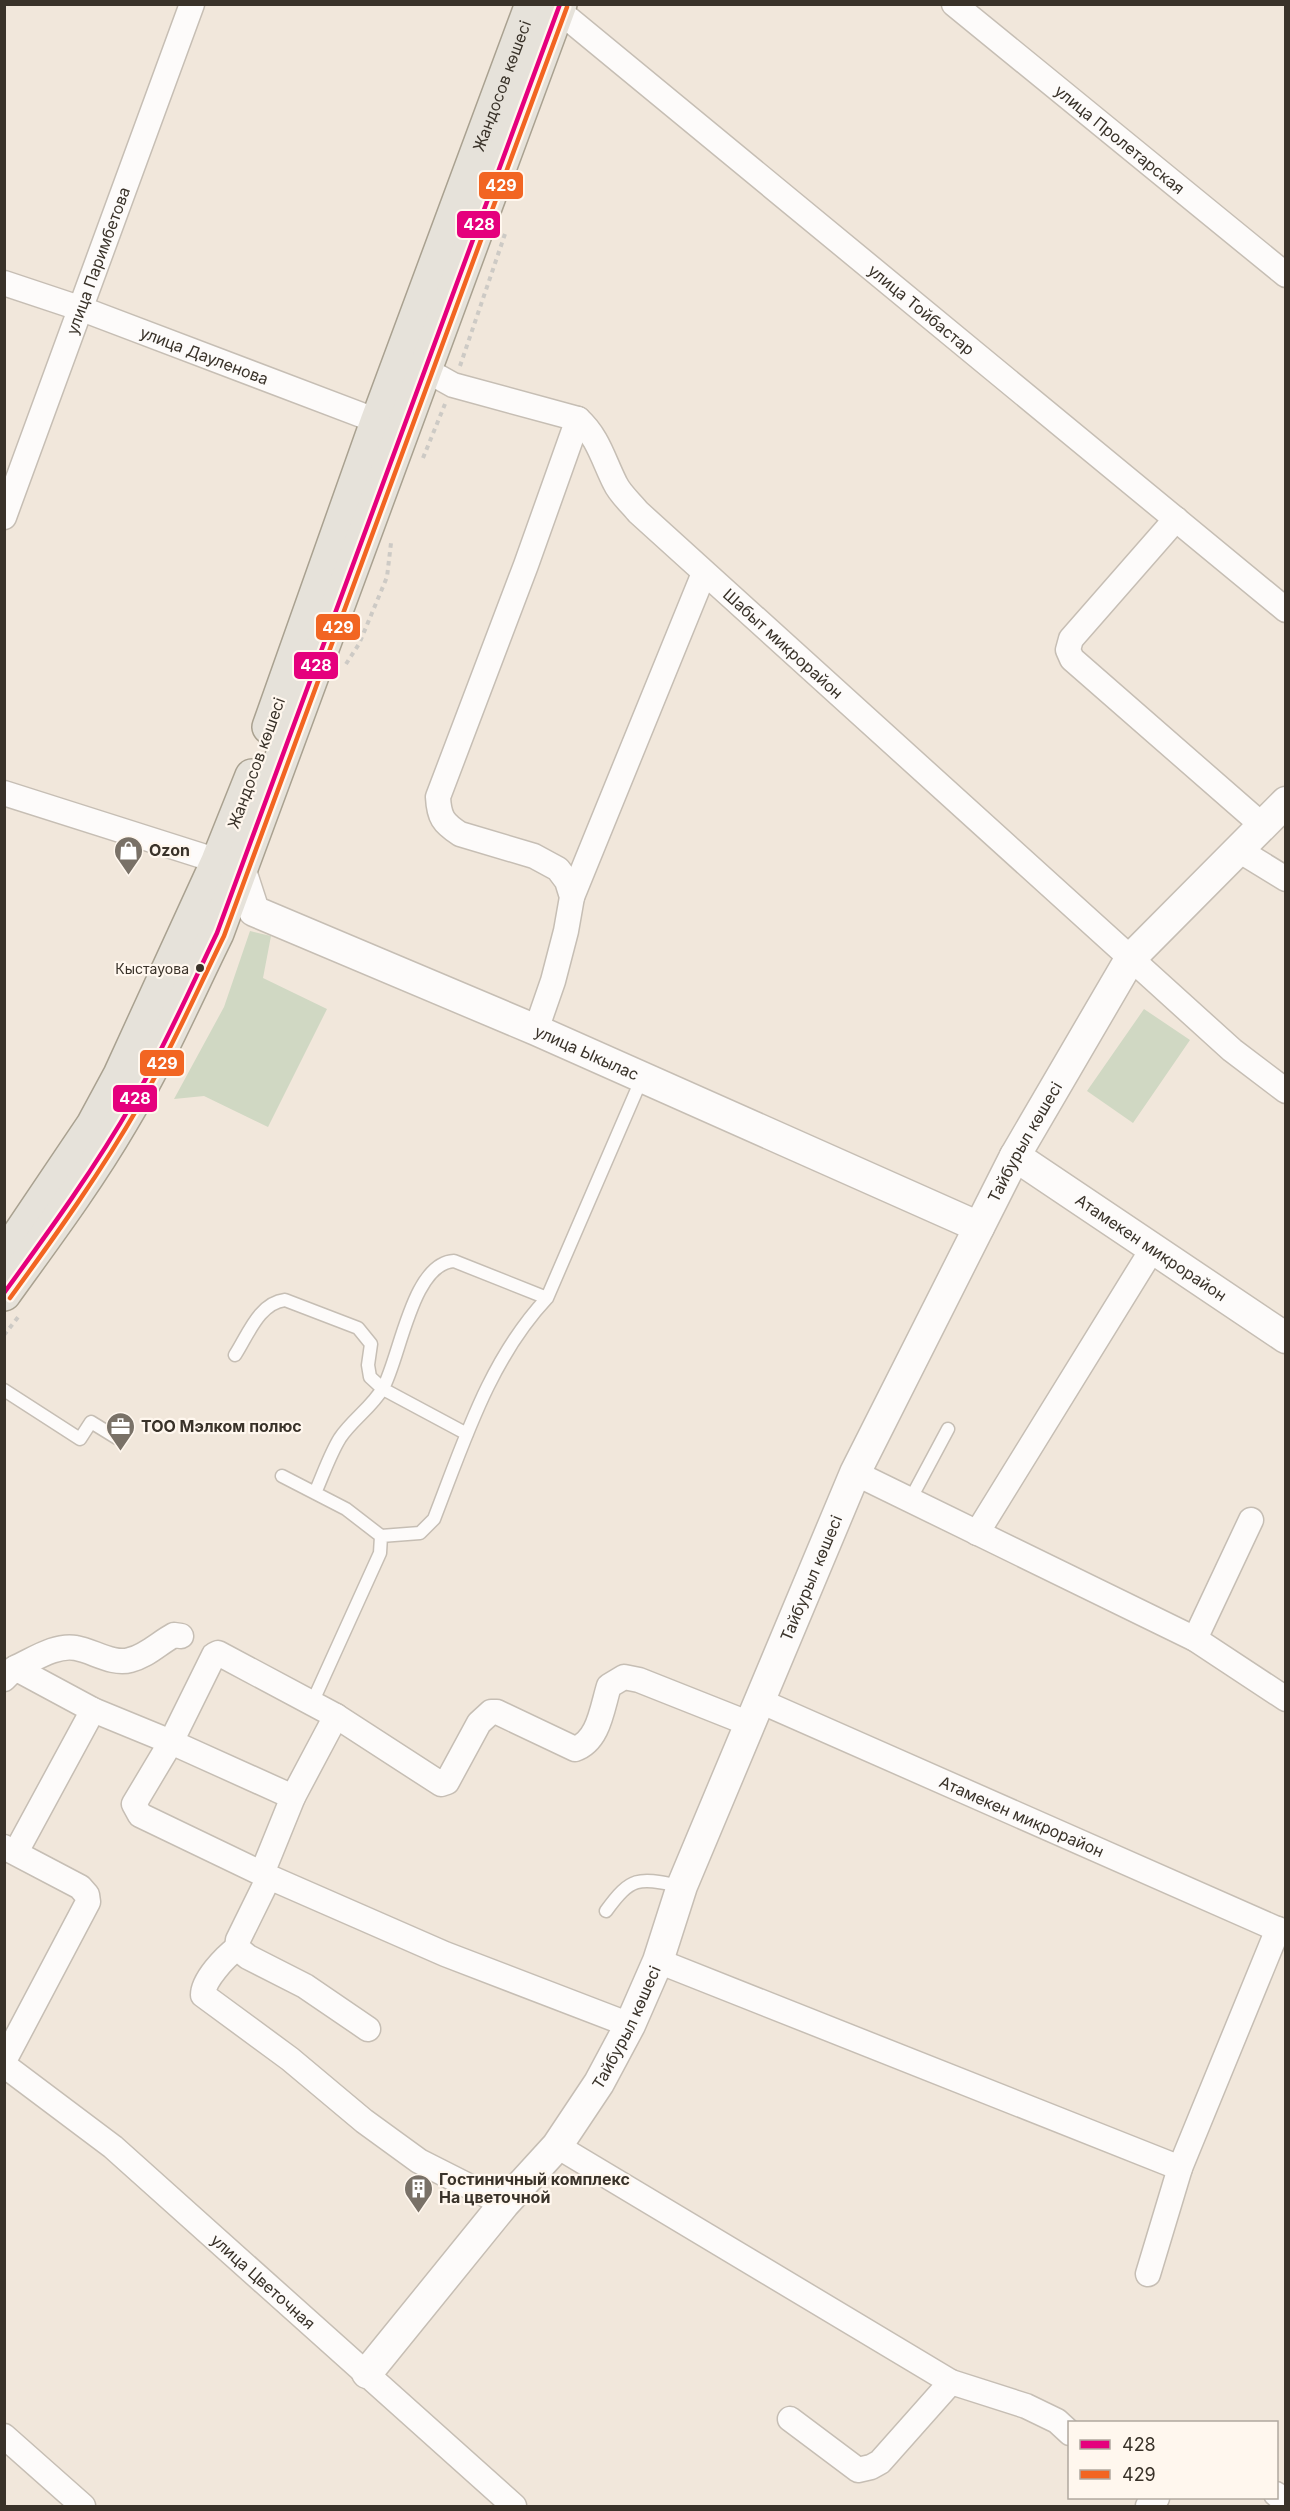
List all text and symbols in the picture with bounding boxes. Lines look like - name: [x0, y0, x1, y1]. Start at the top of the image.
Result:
- street label: Жандосов көшесі: [468, 18, 535, 154]
- street label: улица Пролетарская: [1051, 80, 1189, 198]
- line badge: 429: [478, 171, 524, 200]
- text: 429: [485, 175, 517, 195]
- street label: улица Паримбетова: [62, 184, 134, 337]
- line badge: 428: [456, 210, 501, 239]
- text: 428: [463, 214, 495, 234]
- street label: улица Тойбастар: [864, 260, 979, 359]
- street label: улица Дауленова: [137, 322, 271, 389]
- street label: Шабыт микрорайон: [719, 584, 847, 703]
- line badge: 429: [315, 613, 361, 641]
- text: 429: [322, 617, 354, 637]
- line badge: 428: [293, 651, 339, 680]
- text: 428: [300, 655, 332, 675]
- street label: Жандосов көшесі: [223, 695, 289, 831]
- shop icon: Ozon: [112, 834, 144, 876]
- place label: Ozon: [149, 840, 190, 860]
- place label: Кыстауова: [115, 960, 189, 977]
- marker: Кыстауова: [194, 962, 206, 974]
- street label: улица Ыкылас: [532, 1021, 642, 1085]
- line badge: 429: [139, 1049, 185, 1077]
- text: 429: [146, 1053, 178, 1073]
- street label: Тайбурыл көшесі: [983, 1078, 1066, 1206]
- line badge: 428: [112, 1084, 158, 1113]
- text: 428: [119, 1088, 151, 1108]
- street label: Атамекен микрорайон: [1072, 1190, 1231, 1305]
- office icon: ТОО Мэлком полюс: [104, 1410, 136, 1452]
- place label: ТОО Мэлком полюс: [141, 1416, 302, 1436]
- street label: Тайбурыл көшесі: [776, 1512, 846, 1644]
- street label: Атамекен микрорайон: [936, 1771, 1107, 1861]
- street label: Тайбурыл көшесі: [588, 1963, 665, 2093]
- place label: Гостиничный комплекс На цветочной: [439, 2169, 630, 2207]
- building icon: Гостиничный комплекс На цветочной: [402, 2172, 434, 2214]
- street label: улица Цветочная: [207, 2230, 320, 2333]
- legend: [1068, 2421, 1278, 2499]
- text: 428: [1122, 2434, 1156, 2455]
- text: 429: [1122, 2464, 1156, 2485]

